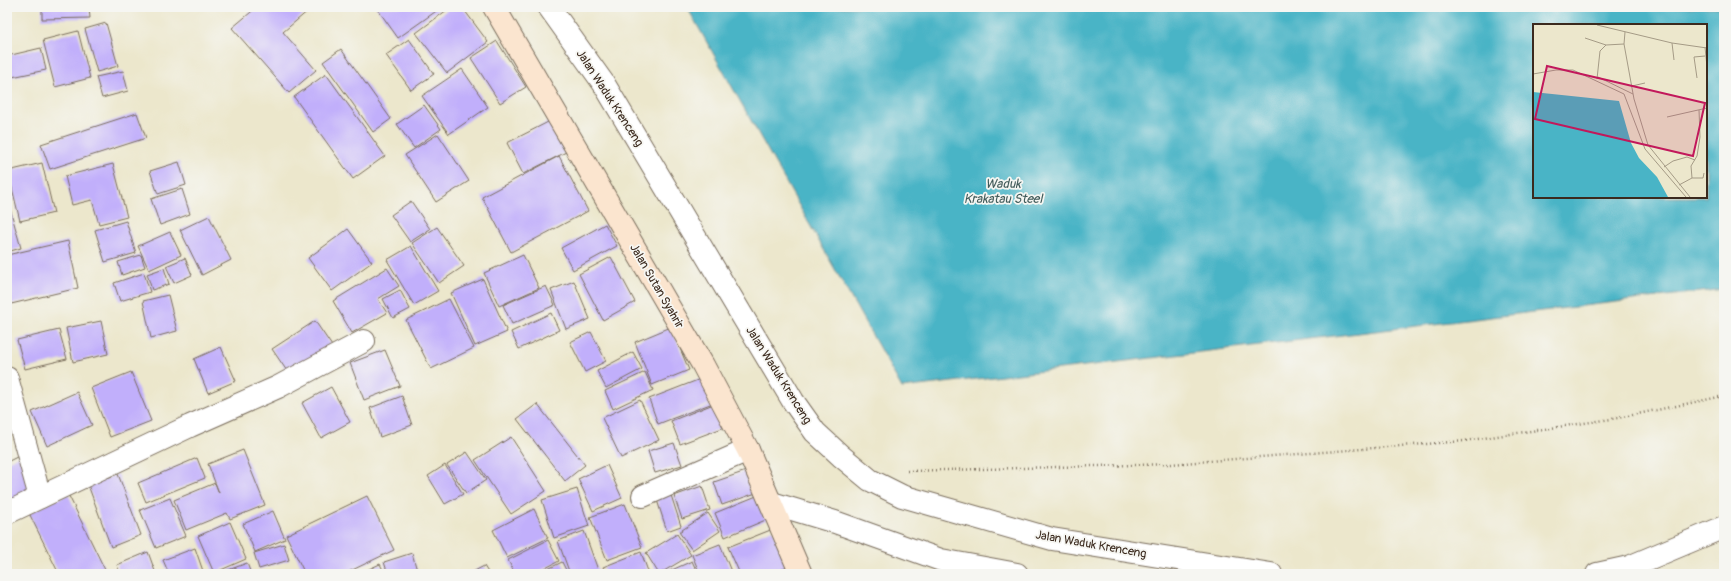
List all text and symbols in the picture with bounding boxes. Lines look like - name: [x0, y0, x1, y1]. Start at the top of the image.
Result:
- inset map: [1533, 24, 1707, 198]
- street label: Jalan Waduk Krenceng: [573, 47, 647, 150]
- water label: Waduk Krakatau Steel: [964, 176, 1044, 207]
- street label: Jalan Sutan Syahrir: [626, 241, 687, 332]
- street label: Jalan Waduk Krenceng: [742, 324, 815, 427]
- street label: Jalan Waduk Krenceng: [1034, 527, 1148, 562]

